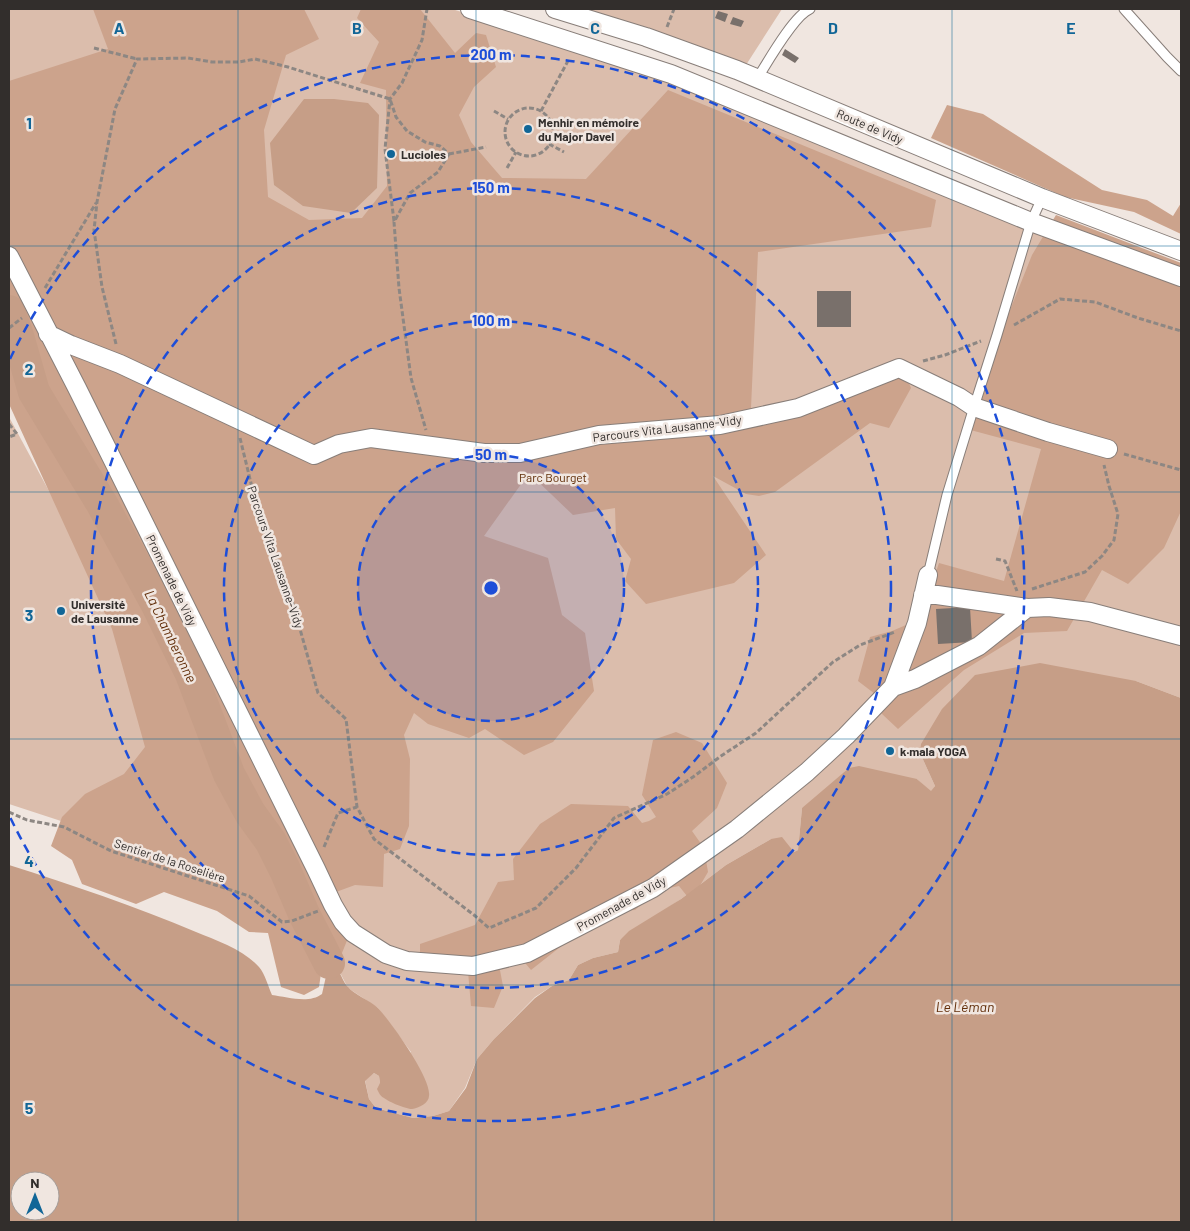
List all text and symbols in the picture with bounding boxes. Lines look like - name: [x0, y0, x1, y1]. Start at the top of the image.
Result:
- text: A: [114, 18, 125, 37]
- text: B: [352, 18, 362, 37]
- text: C: [590, 18, 600, 37]
- text: D: [828, 18, 838, 37]
- text: E: [1066, 18, 1076, 37]
- text: 200 m: [470, 45, 512, 63]
- street label: Route de Vidy: [835, 106, 906, 146]
- text: 1: [26, 113, 32, 132]
- place label: Menhir en mémoire du Major Davel: [538, 115, 640, 143]
- marker: Menhir en mémoire du Major Davel: [522, 123, 534, 135]
- place label: Lucioles: [401, 147, 446, 161]
- marker: Lucioles: [385, 148, 397, 160]
- text: 150 m: [472, 178, 510, 196]
- text: 100 m: [472, 311, 510, 329]
- text: 2: [25, 359, 34, 378]
- street label: Parcours Vita Lausanne-Vidy: [592, 412, 743, 444]
- text: 50 m: [475, 445, 507, 463]
- park label: Parc Bourget: [519, 470, 587, 484]
- street label: Parcours Vita Lausanne-Vidy: [245, 484, 307, 630]
- street label: Promenade de Vidy: [144, 532, 200, 628]
- centre of rings: [482, 579, 500, 597]
- water label: La Chamberonne: [141, 587, 201, 685]
- place label: Université de Lausanne: [71, 597, 139, 625]
- text: 3: [25, 605, 33, 624]
- marker: Université de Lausanne: [55, 605, 67, 617]
- place label: k·mala YOGA: [900, 744, 967, 758]
- marker: k·mala YOGA: [884, 745, 896, 757]
- street label: Sentier de la Roselière: [113, 835, 227, 885]
- text: 4: [24, 851, 34, 870]
- street label: Promenade de Vidy: [574, 872, 668, 933]
- water label: Le Léman: [936, 998, 994, 1015]
- text: 5: [25, 1098, 34, 1117]
- north arrow: [10, 1171, 60, 1221]
- text: N: [30, 1174, 40, 1191]

